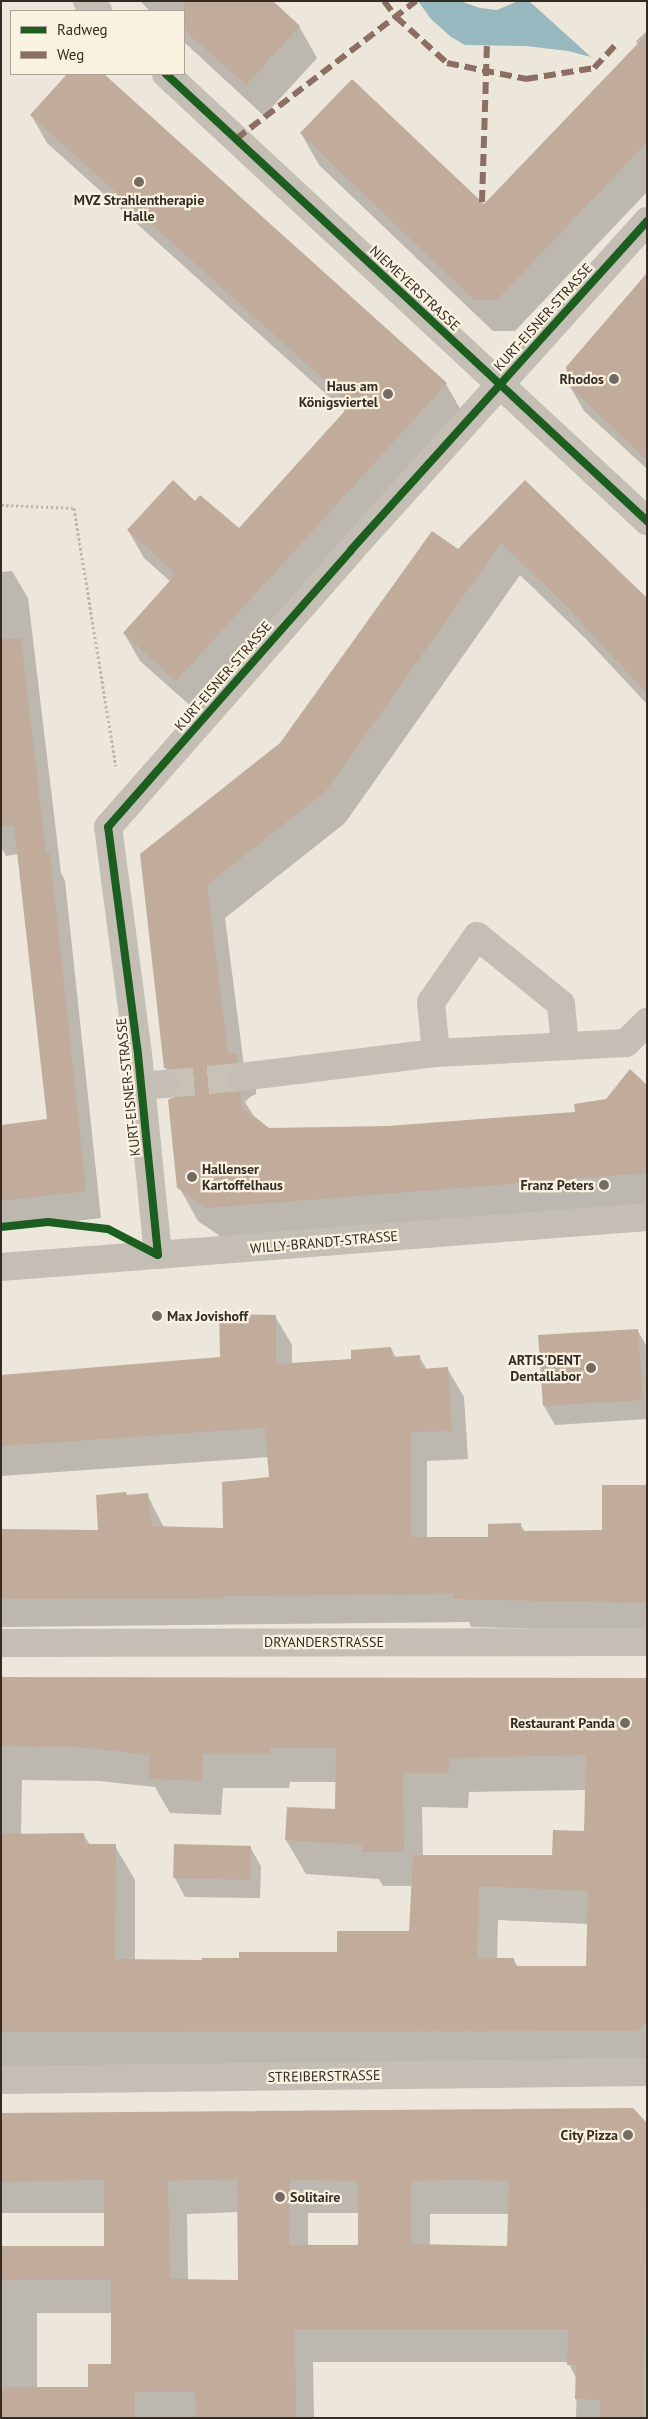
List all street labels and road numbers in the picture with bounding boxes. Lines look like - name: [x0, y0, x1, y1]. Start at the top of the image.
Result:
- street label: NIEMEYERSTRASSE: [367, 242, 463, 334]
- street label: KURT-EISNER-STRASSE: [490, 260, 596, 374]
- street label: KURT-EISNER-STRASSE: [171, 618, 275, 734]
- street label: KURT-EISNER-STRASSE: [112, 1017, 144, 1157]
- street label: WILLY-BRANDT-STRASSE: [249, 1227, 399, 1257]
- street label: DRYANDERSTRASSE: [264, 1634, 384, 1650]
- street label: STREIBERSTRASSE: [267, 2067, 381, 2085]

